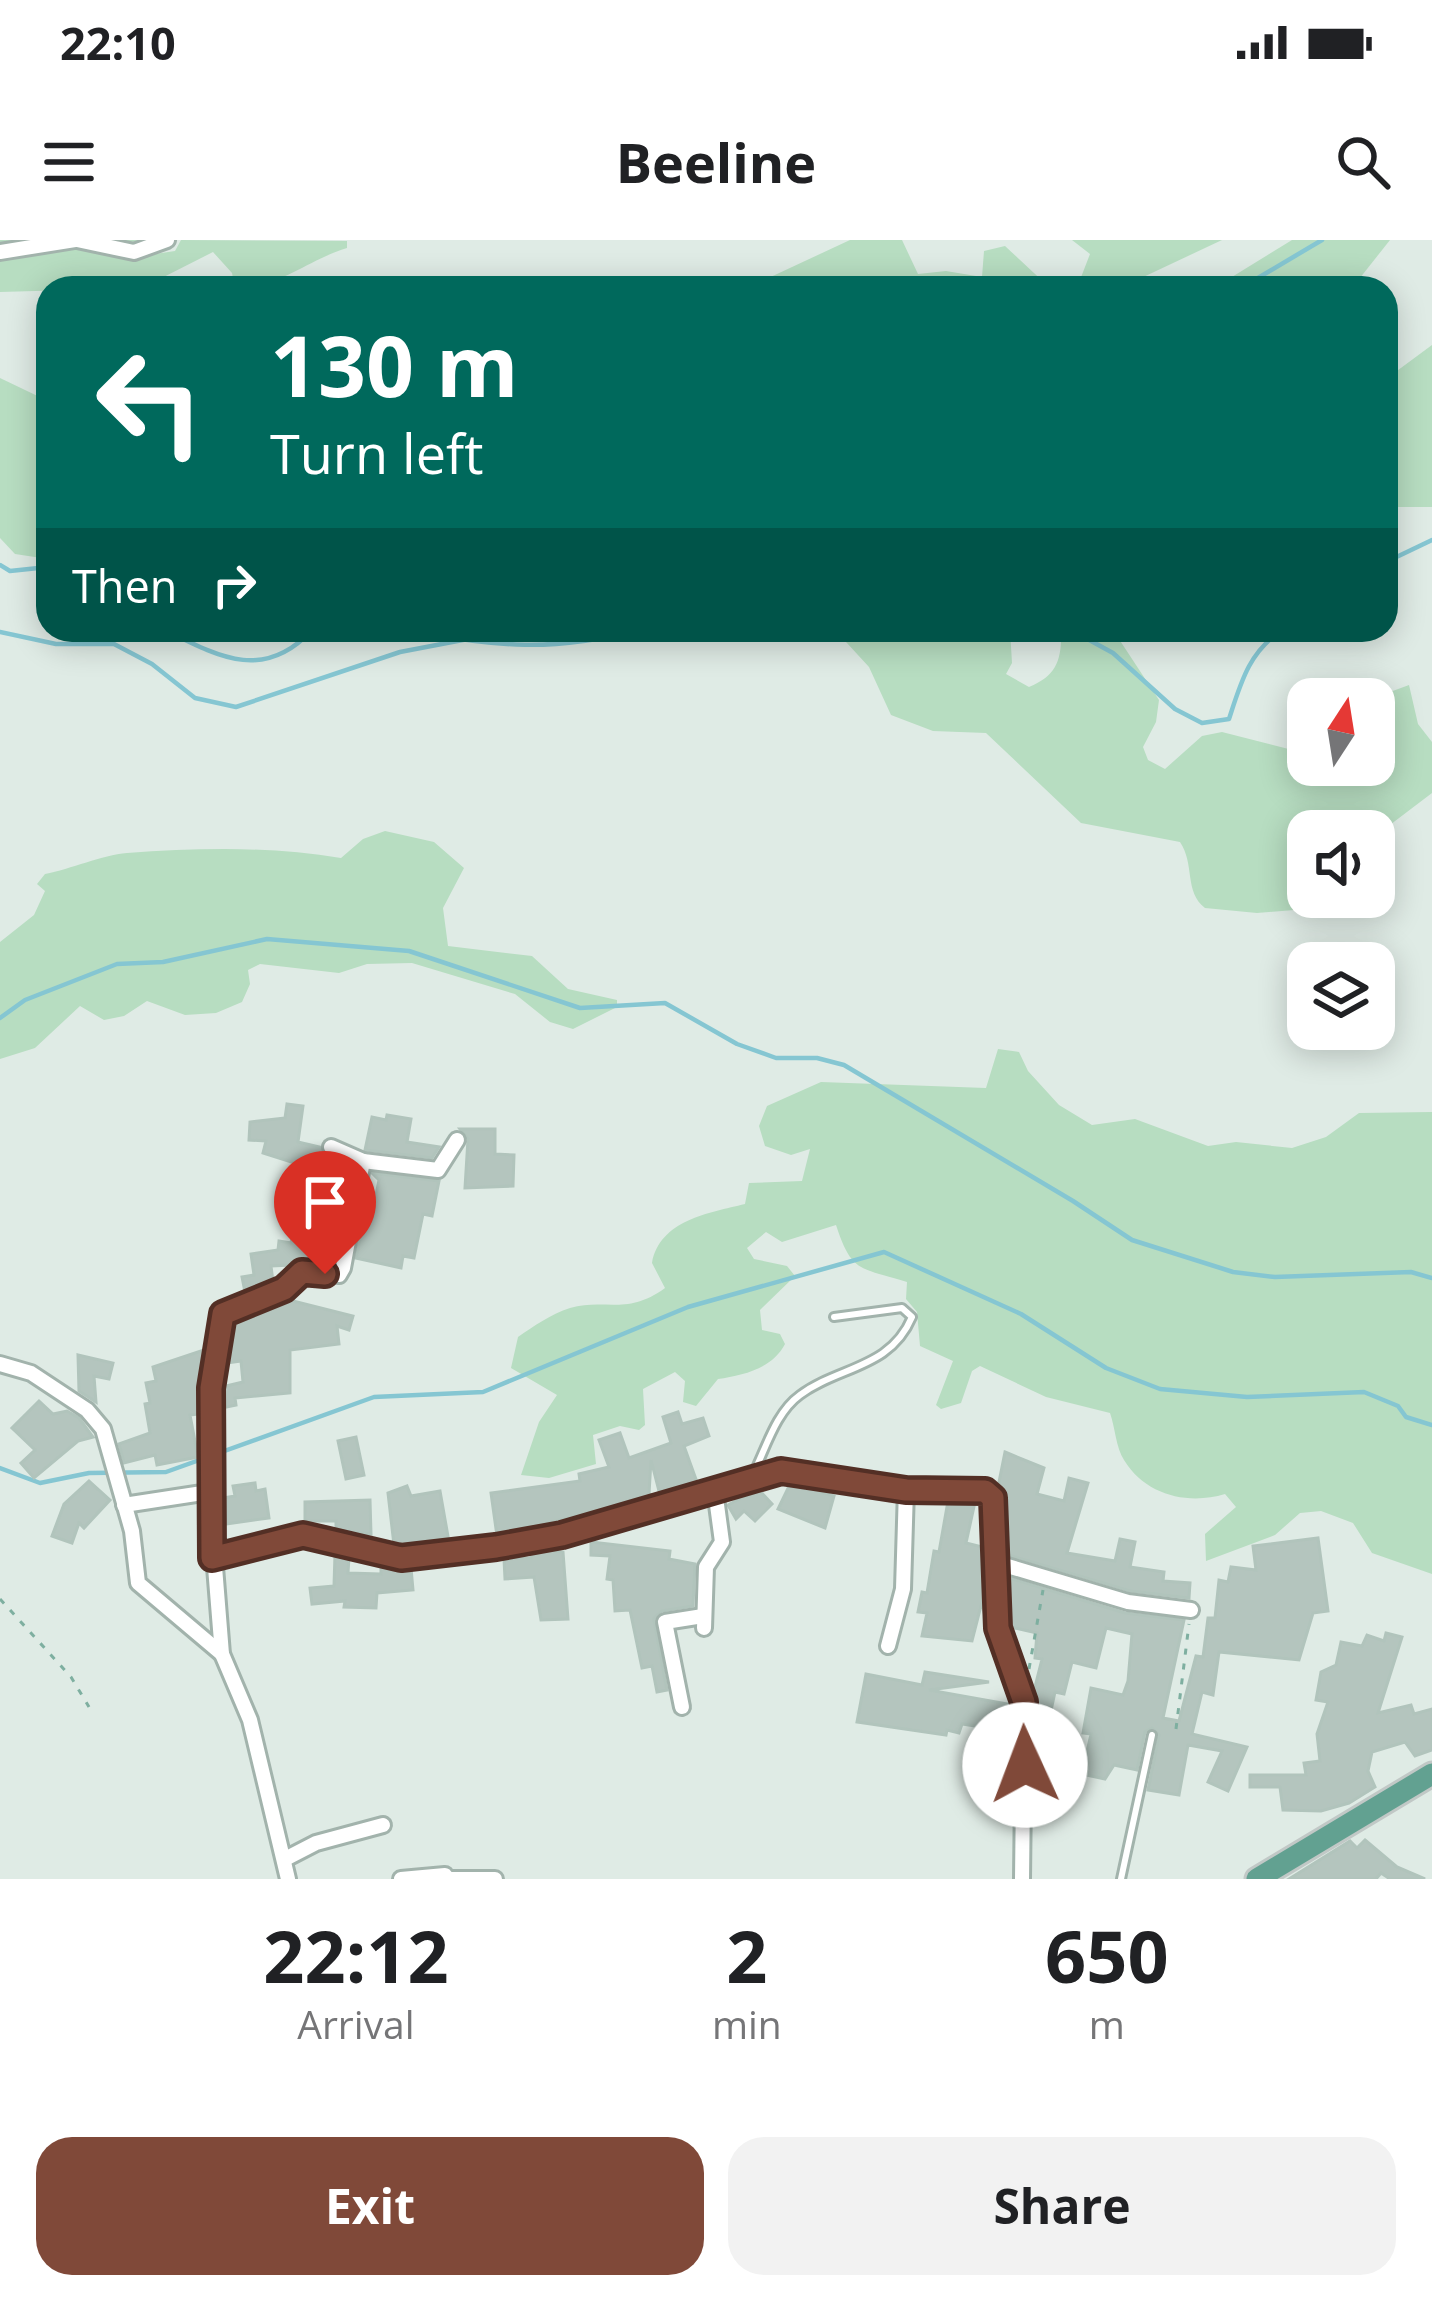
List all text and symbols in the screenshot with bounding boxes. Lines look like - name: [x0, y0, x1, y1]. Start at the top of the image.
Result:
- text: 22:10: [60, 12, 176, 73]
- text: Beeline: [616, 125, 816, 199]
- icon: menu: [36, 129, 102, 195]
- icon: search: [1330, 129, 1396, 195]
- text: 130 m: [270, 307, 518, 422]
- icon: left: [72, 324, 228, 480]
- text: Turn left: [270, 416, 483, 490]
- icon: right: [201, 552, 267, 618]
- text: Then: [72, 555, 177, 616]
- north arrow: [1287, 678, 1395, 786]
- map controls: [1287, 678, 1395, 1050]
- button: sound: [1287, 810, 1395, 918]
- button: layers: [1287, 942, 1395, 1050]
- pin: [274, 1151, 376, 1274]
- icon: arrive: [292, 1169, 358, 1235]
- position arrow: [962, 1702, 1088, 1828]
- text: 22:12: [263, 1906, 449, 2004]
- text: 2: [726, 1906, 767, 2004]
- text: 650: [1045, 1906, 1169, 2004]
- text: Arrival: [297, 1997, 415, 2050]
- text: min: [712, 1997, 782, 2050]
- text: m: [1089, 1997, 1125, 2050]
- button: Exit: [36, 2137, 704, 2275]
- button: Share: [728, 2137, 1396, 2275]

